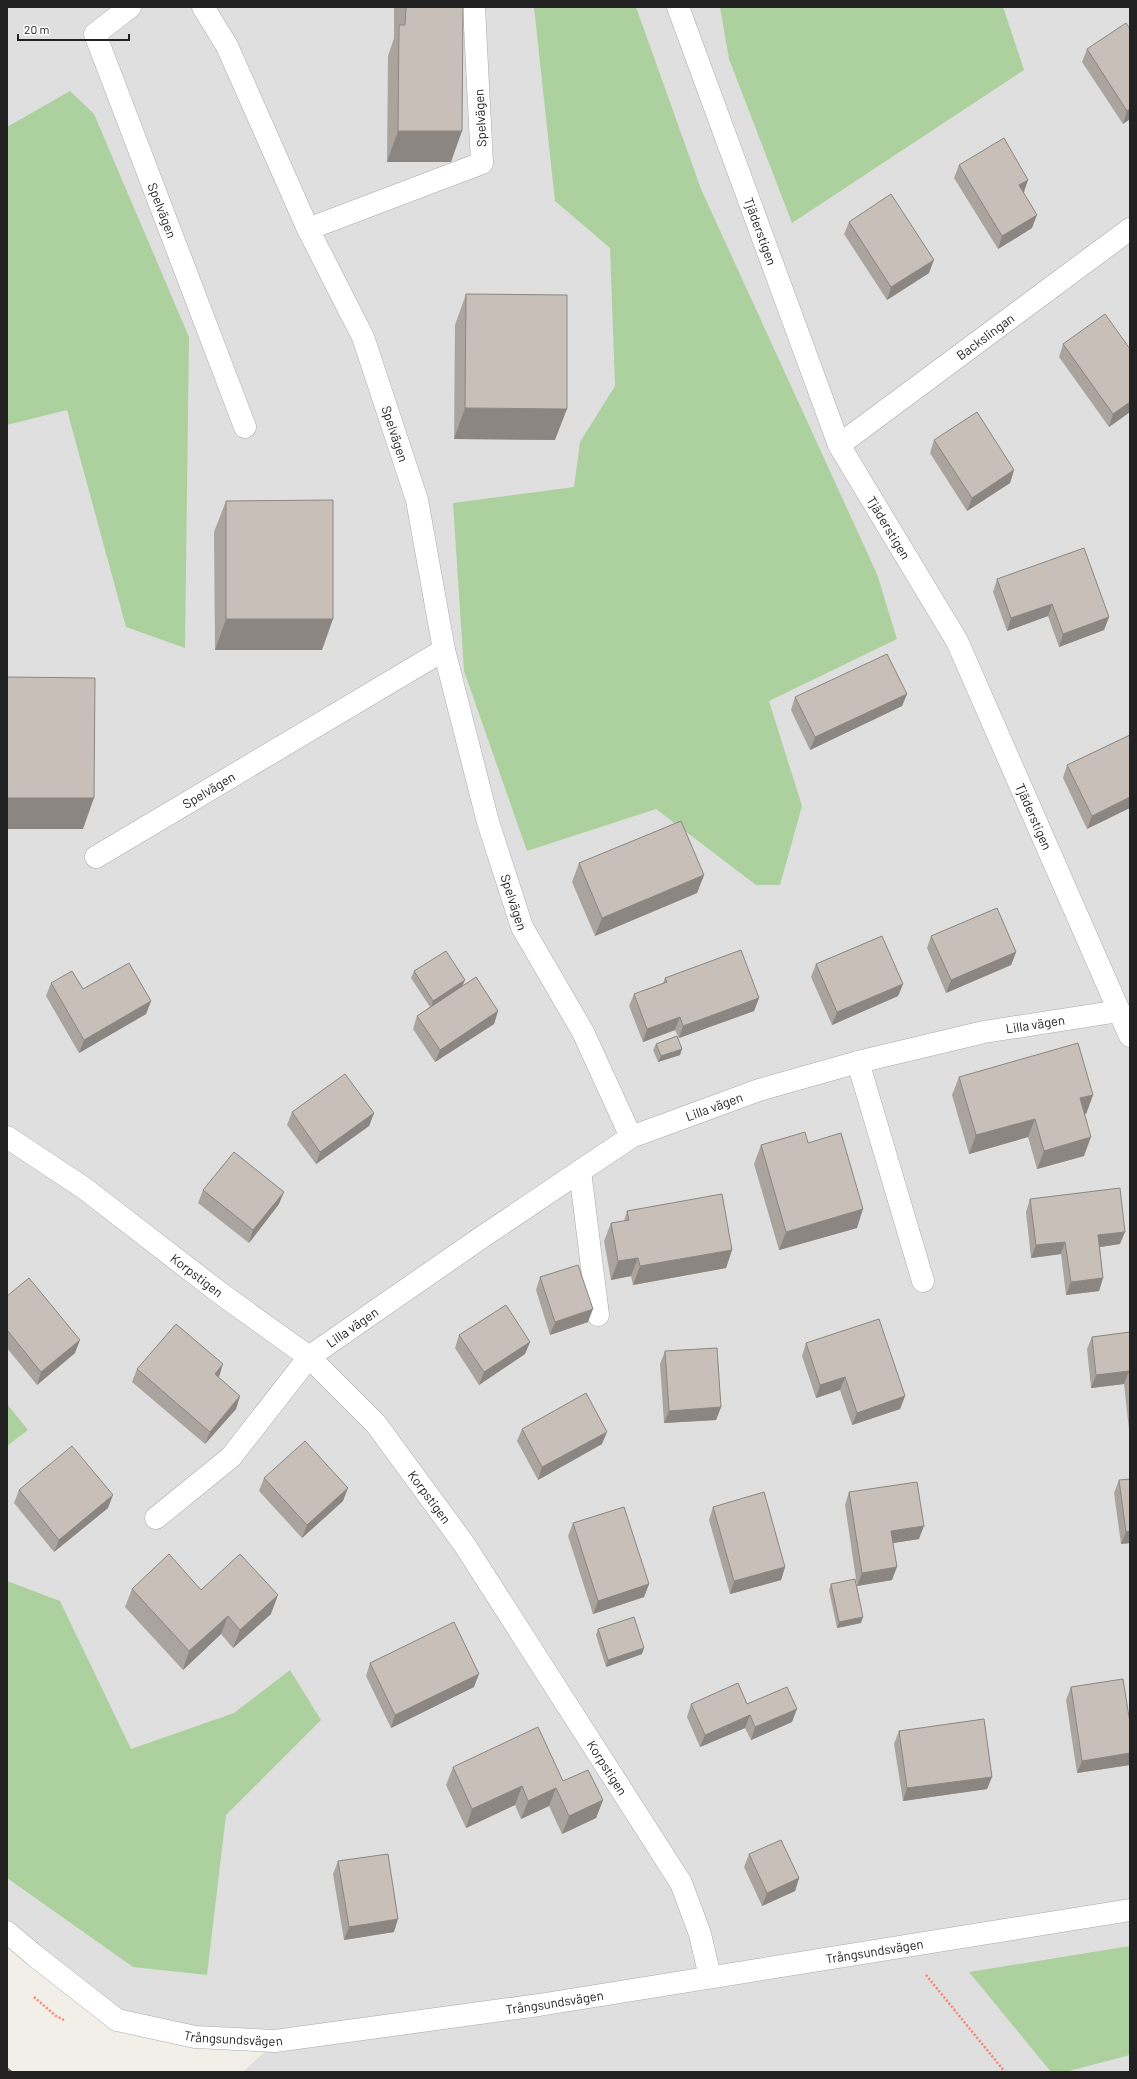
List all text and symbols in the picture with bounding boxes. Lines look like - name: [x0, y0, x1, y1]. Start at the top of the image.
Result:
- scale bar: [18, 16, 129, 42]
- text: 20 m: [24, 22, 50, 36]
- street label: Spelvägen: [470, 89, 490, 147]
- street label: Spelvägen: [144, 180, 180, 240]
- street label: Tjäderstigen: [741, 195, 780, 267]
- street label: Backslingan: [953, 310, 1017, 363]
- street label: Spelvägen: [378, 404, 412, 464]
- street label: Tjäderstigen: [863, 493, 914, 562]
- street label: Spelvägen: [179, 768, 238, 812]
- street label: Tjäderstigen: [1012, 781, 1055, 852]
- street label: Spelvägen: [497, 872, 531, 932]
- street label: Lilla vägen: [1004, 1012, 1066, 1037]
- street label: Lilla vägen: [683, 1089, 745, 1124]
- street label: Korpstigen: [167, 1250, 226, 1300]
- street label: Lilla vägen: [323, 1304, 381, 1351]
- street label: Korpstigen: [405, 1467, 454, 1527]
- street label: Korpstigen: [584, 1737, 631, 1798]
- street label: Trångsundsvägen: [824, 1935, 924, 1967]
- street label: Trångsundsvägen: [505, 1987, 605, 2017]
- street label: Trångsundsvägen: [182, 2027, 284, 2049]

